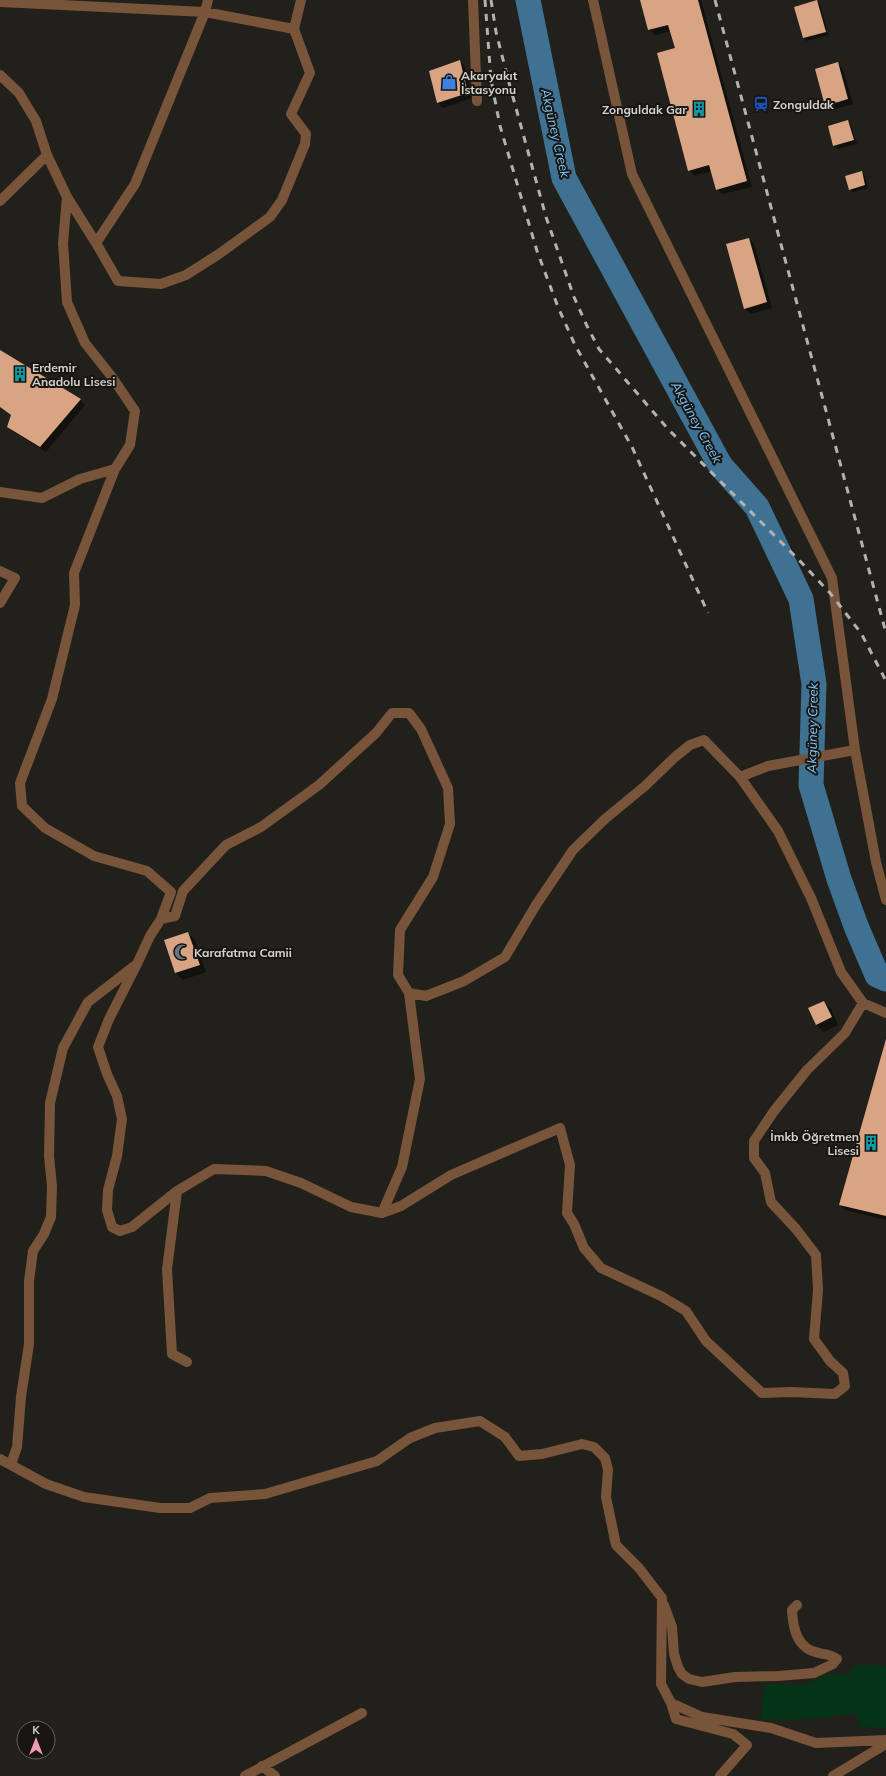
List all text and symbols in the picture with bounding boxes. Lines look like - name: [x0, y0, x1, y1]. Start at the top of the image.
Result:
- place label: Akaryakıt İstasyonu: [461, 68, 518, 97]
- shop icon: Akaryakıt İstasyonu: [440, 73, 458, 91]
- water label: Akgüney Creek: [538, 86, 574, 179]
- station icon: Zonguldak: [752, 95, 770, 113]
- place label: Zonguldak: [773, 97, 834, 112]
- building icon: Zonguldak Gar: [690, 100, 708, 118]
- place label: Zonguldak Gar: [602, 102, 687, 117]
- place label: Erdemir Anadolu Lisesi: [32, 360, 115, 389]
- building icon: Erdemir Anadolu Lisesi: [11, 365, 29, 383]
- water label: Akgüney Creek: [668, 378, 726, 466]
- water label: Akgüney Creek: [803, 682, 821, 774]
- mosque icon: Karafatma Camii: [173, 943, 191, 961]
- place label: Karafatma Camii: [194, 945, 292, 960]
- place label: İmkb Öğretmen Lisesi: [770, 1129, 859, 1158]
- building icon: İmkb Öğretmen Lisesi: [862, 1134, 880, 1152]
- north arrow: [16, 1720, 56, 1760]
- text: K: [32, 1723, 40, 1737]

